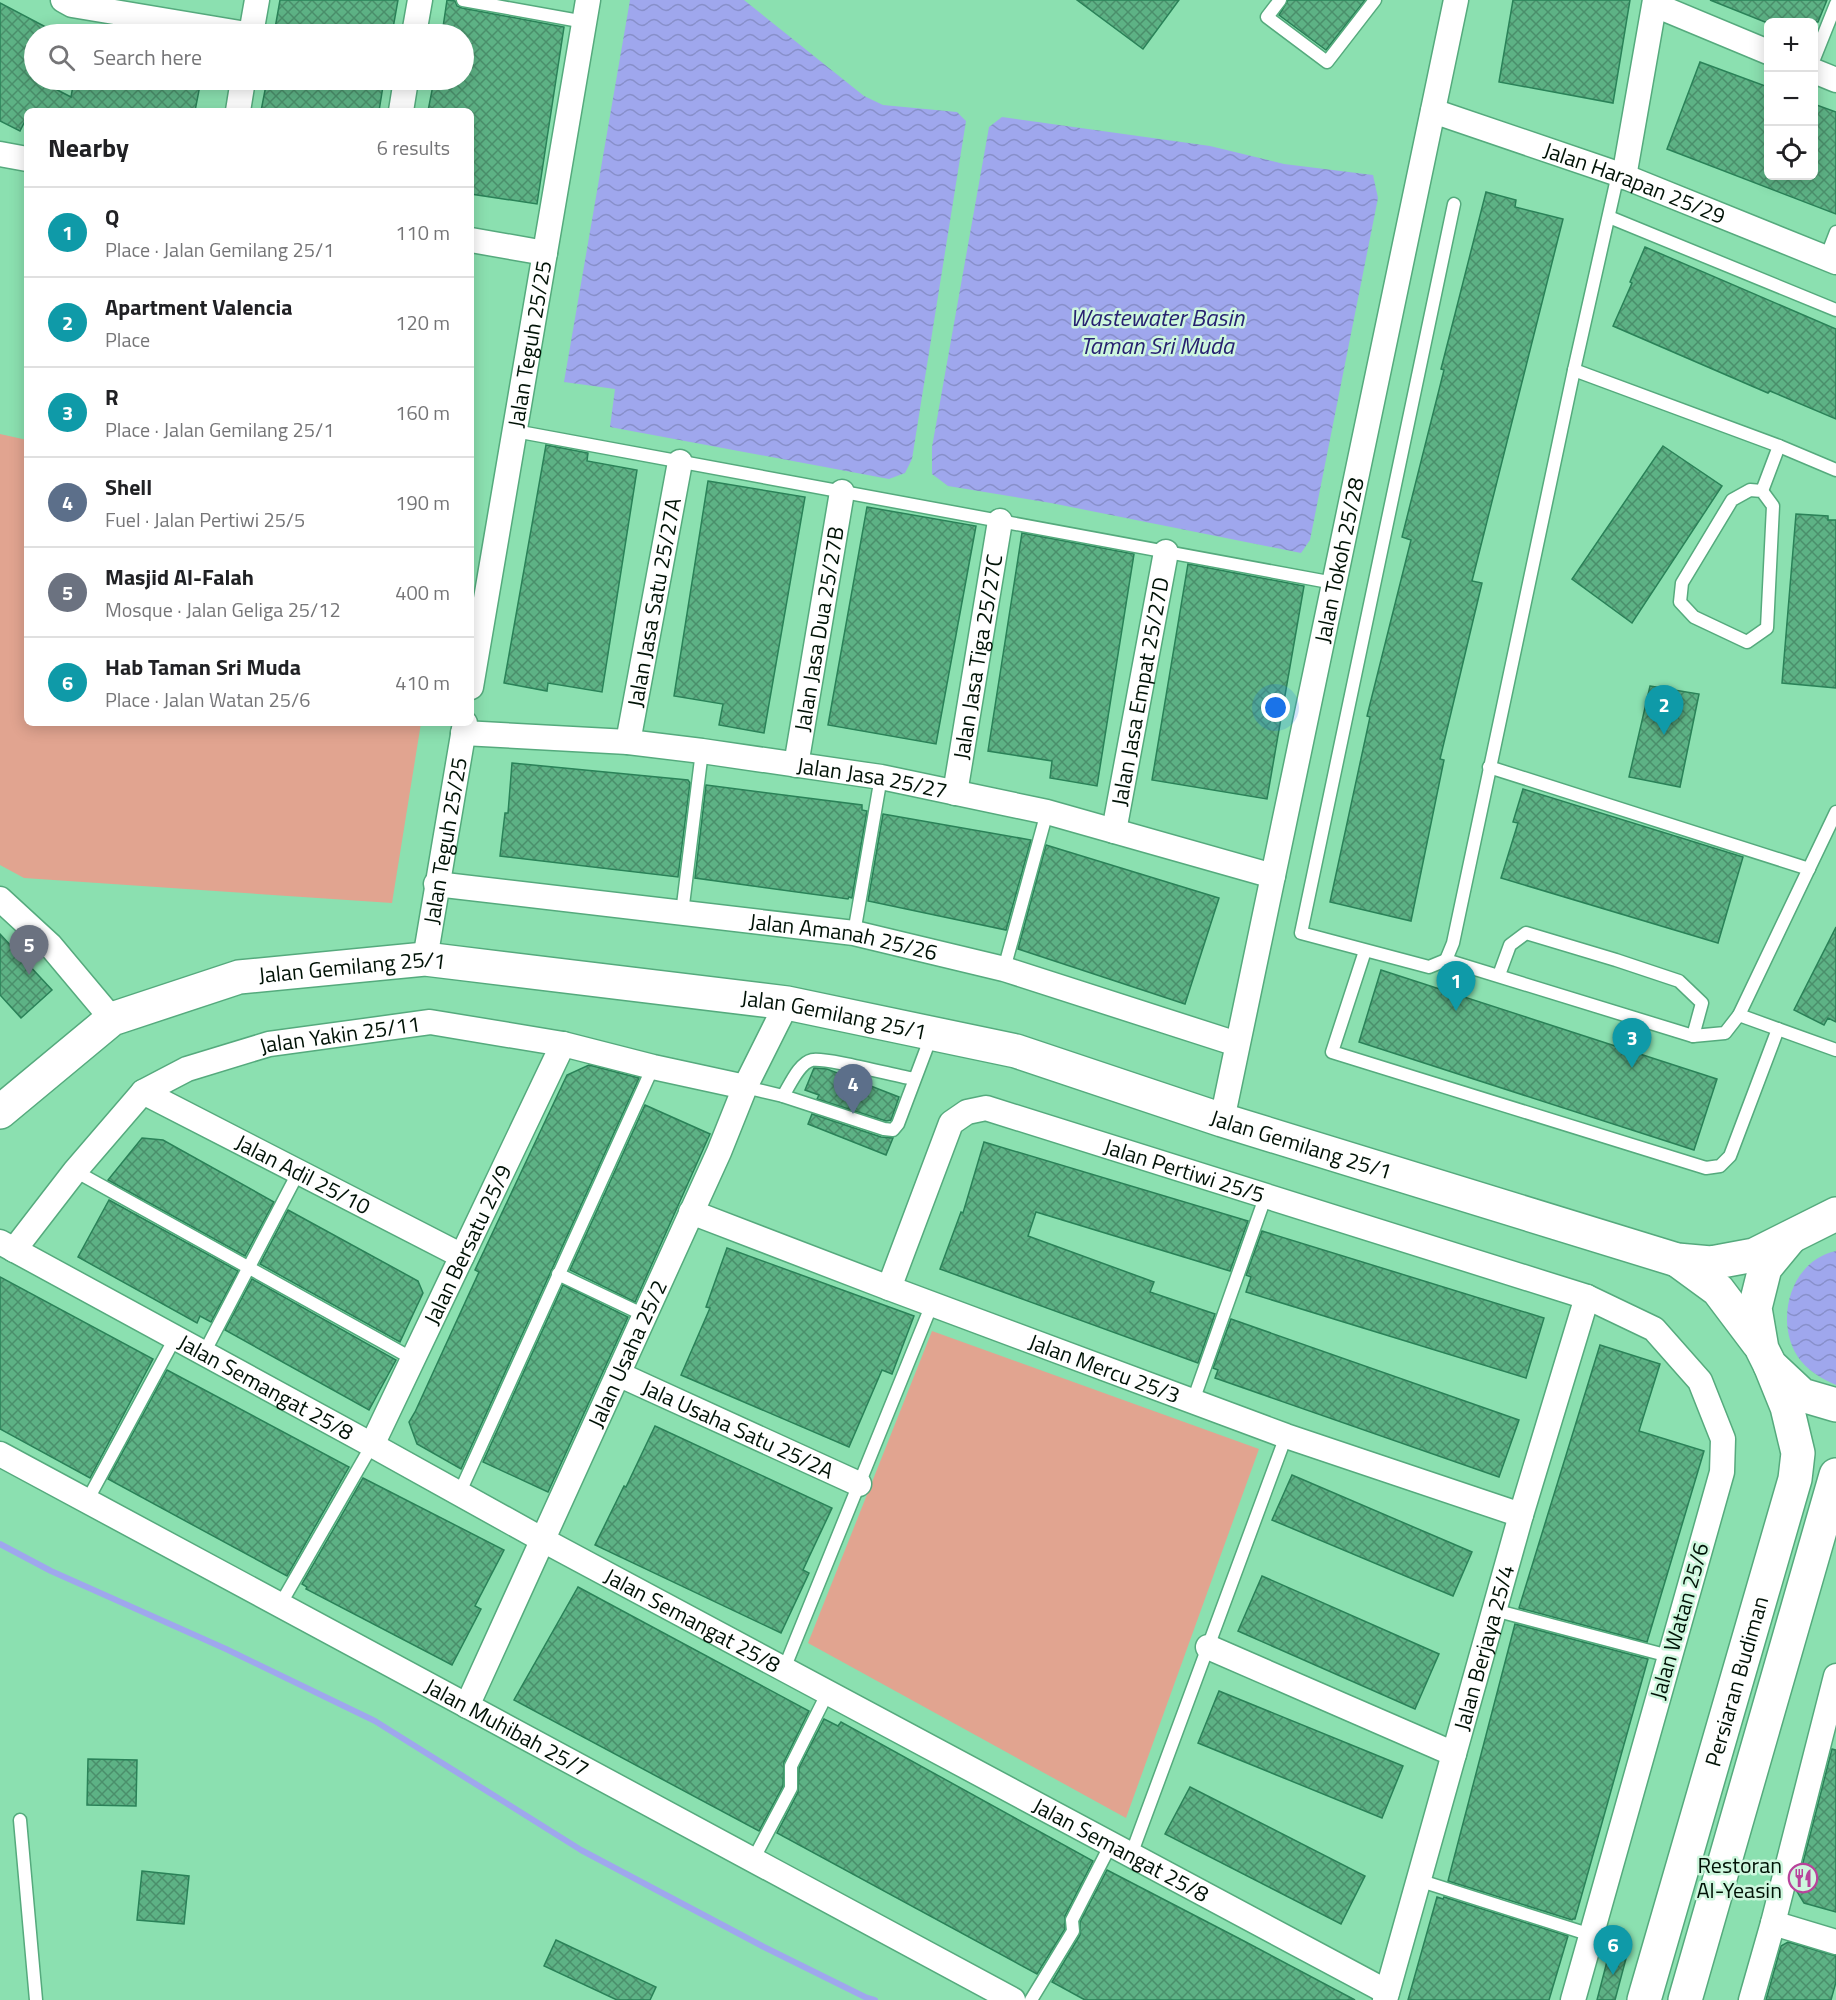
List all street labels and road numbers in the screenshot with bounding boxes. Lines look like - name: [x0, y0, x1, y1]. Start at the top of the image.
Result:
- street label: Jalan Harapan 25/29: [1539, 133, 1731, 233]
- street label: Jalan Teguh 25/25: [498, 258, 560, 430]
- street label: Jalan Tokoh 25/28: [1305, 474, 1373, 646]
- street label: Jalan Jasa Satu 25/27A: [618, 495, 690, 710]
- street label: Jalan Jasa Dua 25/27B: [785, 524, 853, 734]
- street label: Jalan Jasa Tiga 25/27C: [944, 552, 1011, 762]
- street label: Jalan Jasa Empat 25/27D: [1102, 574, 1178, 809]
- street label: Jalan Jasa 25/27: [795, 748, 950, 808]
- street label: Jalan Teguh 25/25: [414, 755, 476, 927]
- street label: Jalan Amanah 25/26: [748, 904, 941, 969]
- street label: Jalan Gemilang 25/1: [257, 942, 448, 992]
- street label: Jalan Gemilang 25/1: [739, 981, 930, 1049]
- street label: Jalan Yakin 25/11: [255, 1006, 423, 1063]
- street label: Jalan Gemilang 25/1: [1206, 1100, 1396, 1188]
- street label: Jalan Adil 25/10: [230, 1125, 377, 1223]
- street label: Jalan Pertiwi 25/5: [1100, 1129, 1269, 1212]
- street label: Jalan Bersatu 25/9: [415, 1159, 520, 1330]
- street label: Jalan Usaha 25/2: [579, 1274, 676, 1433]
- street label: Jalan Semangat 25/8: [172, 1325, 360, 1449]
- street label: Jalan Mercu 25/3: [1024, 1325, 1185, 1412]
- street label: Jala Usaha Satu 25/2A: [636, 1370, 840, 1487]
- street label: Jalan Watan 25/6: [1640, 1539, 1718, 1703]
- street label: Jalan Semangat 25/8: [598, 1559, 787, 1681]
- street label: Jalan Berjaya 25/4: [1444, 1561, 1523, 1734]
- street label: Persiaran Budiman: [1696, 1592, 1777, 1770]
- street label: Jalan Muhibah 25/7: [419, 1669, 595, 1786]
- street label: Jalan Semangat 25/8: [1027, 1788, 1215, 1911]

